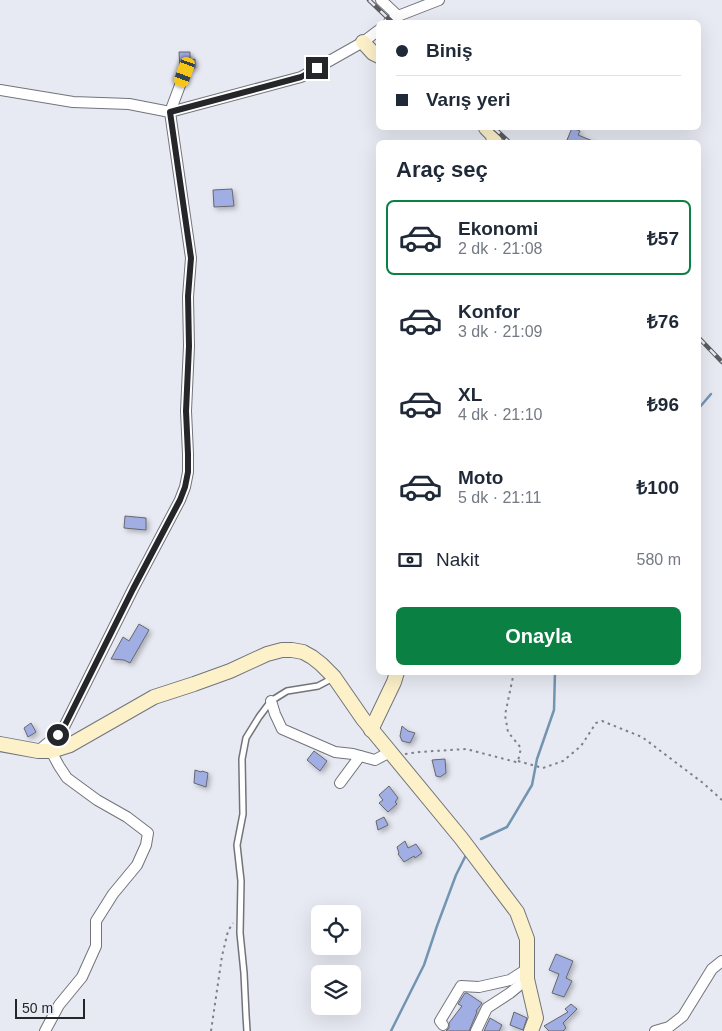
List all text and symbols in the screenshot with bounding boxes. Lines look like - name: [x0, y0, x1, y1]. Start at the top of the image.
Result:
- text: Biniş: [426, 40, 472, 61]
- car: [172, 55, 197, 89]
- route end: [306, 57, 328, 79]
- text: Varış yeri: [426, 89, 511, 110]
- text: Araç seç: [396, 157, 488, 182]
- icon: car: [398, 215, 443, 260]
- text: Ekonomi: [458, 218, 538, 239]
- text: ₺57: [647, 228, 679, 249]
- text: 2 dk · 21:08: [458, 240, 543, 257]
- icon: car: [398, 298, 443, 343]
- text: Konfor: [458, 301, 520, 322]
- text: ₺76: [647, 311, 679, 332]
- text: 3 dk · 21:09: [458, 323, 543, 340]
- icon: car: [398, 381, 443, 426]
- text: XL: [458, 384, 482, 405]
- text: ₺96: [647, 394, 679, 415]
- text: 4 dk · 21:10: [458, 406, 543, 423]
- icon: car: [398, 464, 443, 509]
- text: Moto: [458, 467, 503, 488]
- text: ₺100: [636, 477, 679, 498]
- text: 5 dk · 21:11: [458, 489, 541, 506]
- icon: cash: [396, 546, 424, 574]
- text: Nakit: [436, 549, 479, 570]
- text: 580 m: [637, 551, 681, 568]
- button: Onayla: [396, 607, 681, 665]
- route start: [47, 724, 69, 746]
- map controls: [311, 905, 361, 1015]
- button: locate: [311, 905, 361, 955]
- button: layers: [311, 965, 361, 1015]
- scale bar: [15, 996, 85, 1019]
- text: 50 m: [22, 1000, 53, 1016]

